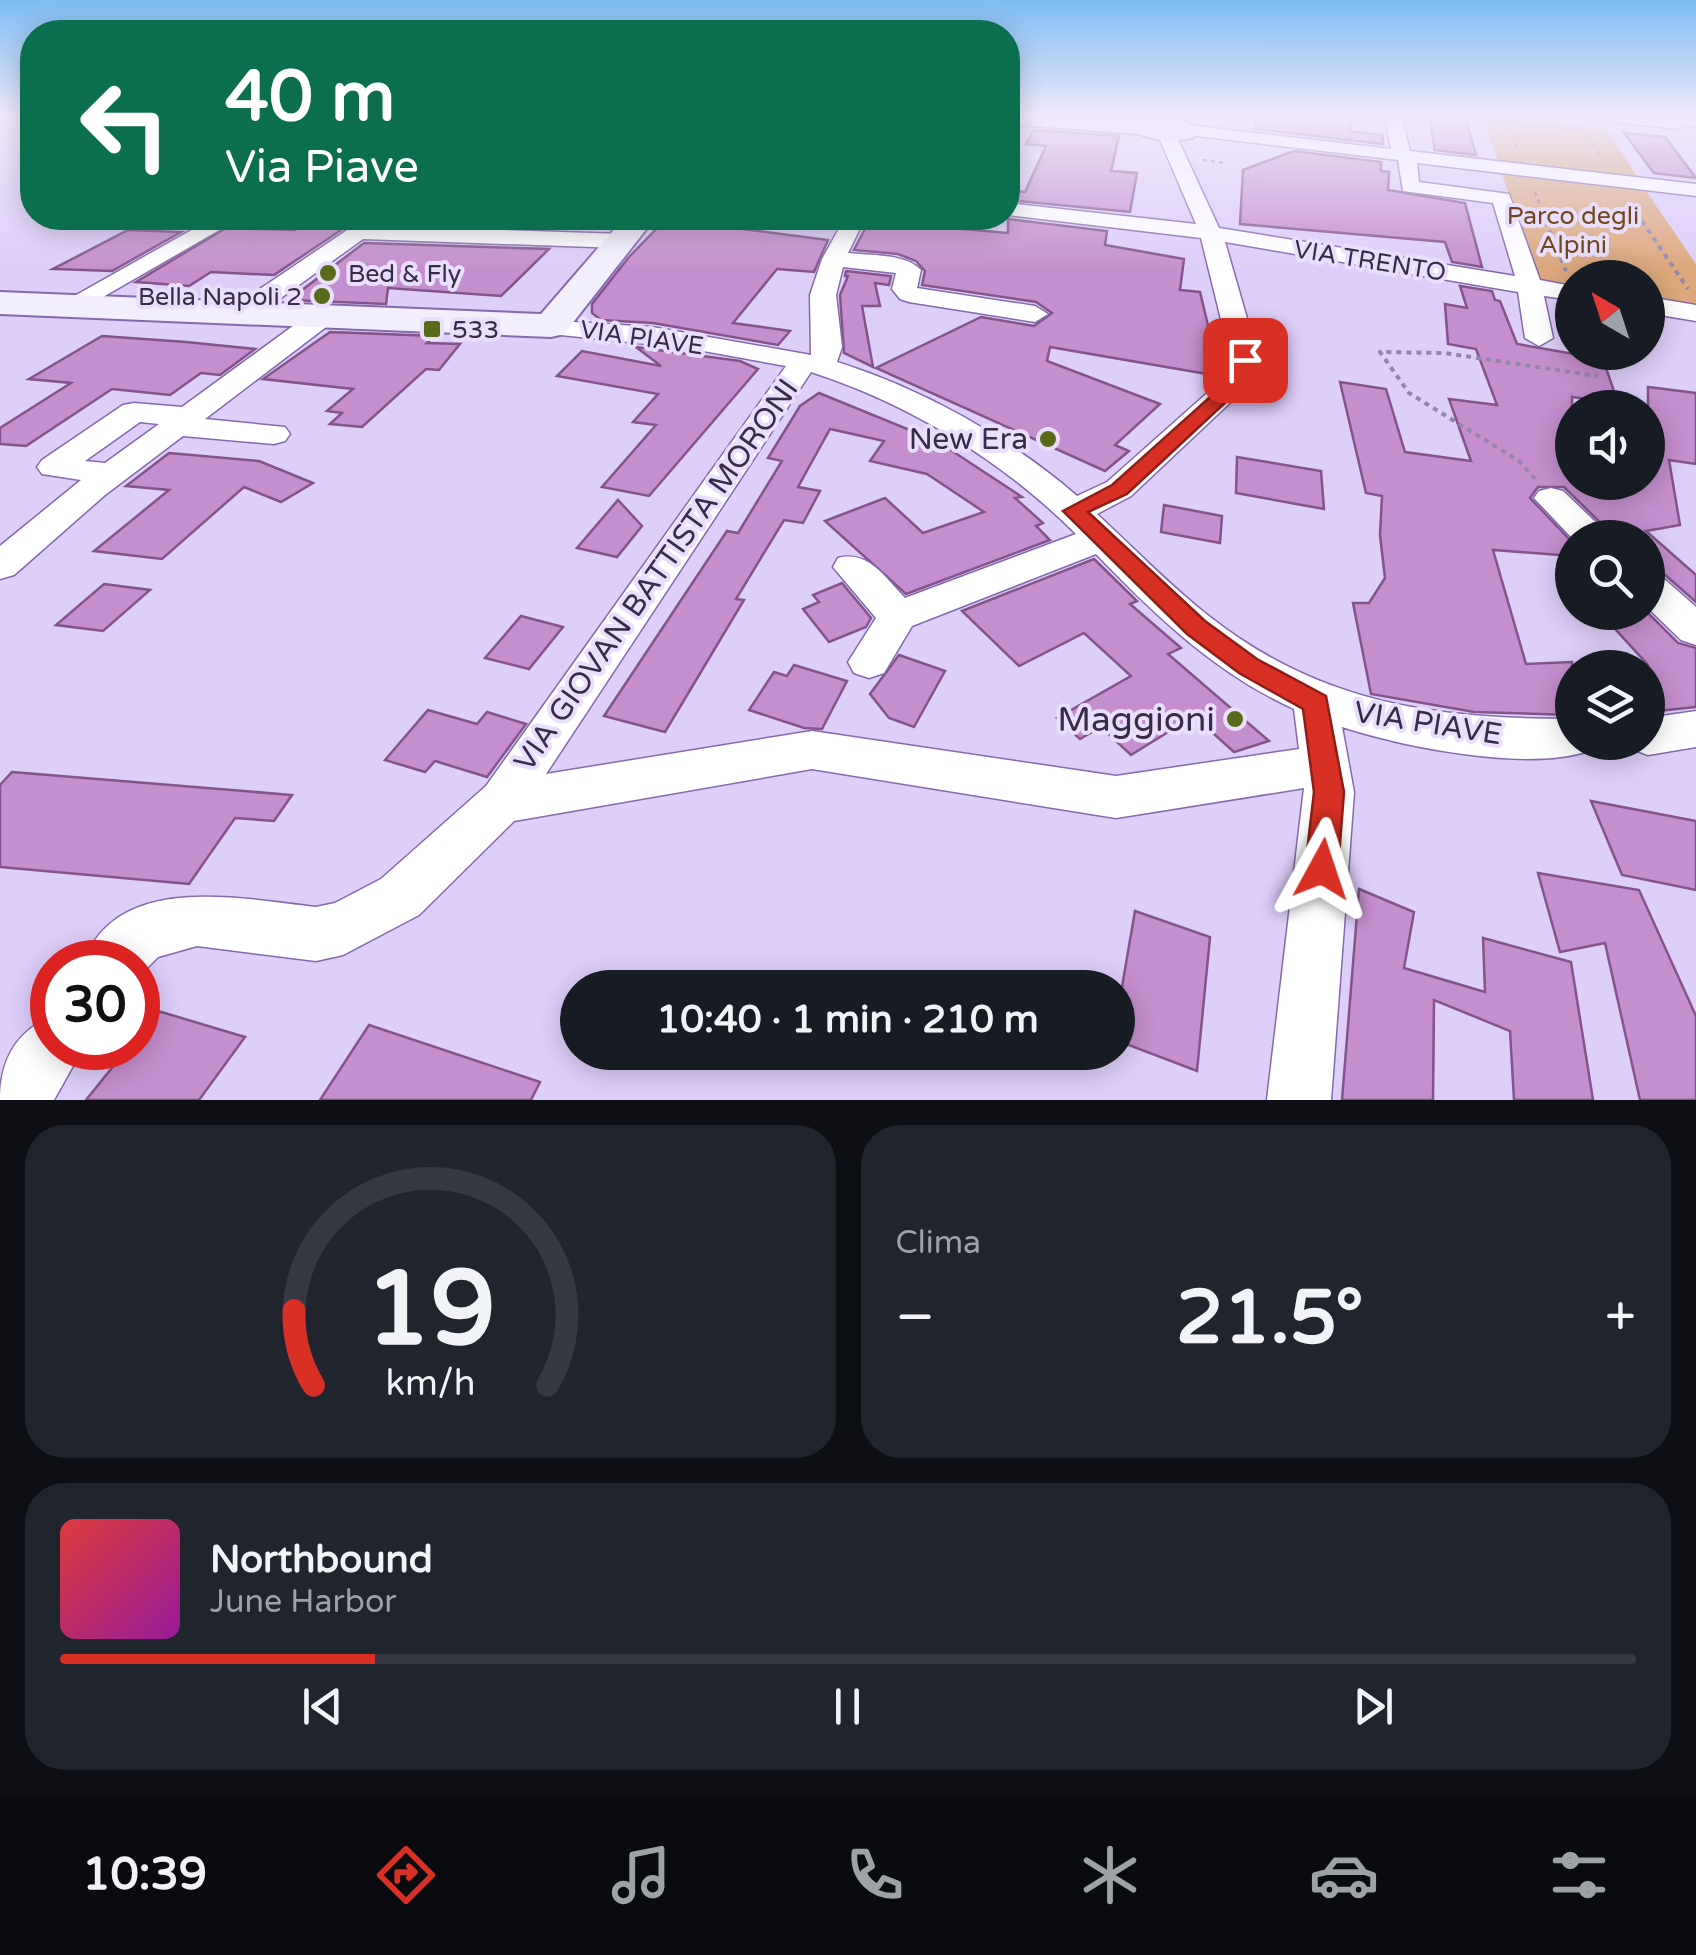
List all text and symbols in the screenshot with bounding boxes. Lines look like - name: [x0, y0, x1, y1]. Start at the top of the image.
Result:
- text: 40 m: [225, 56, 395, 140]
- icon: left: [60, 60, 190, 190]
- text: Via Piave: [225, 141, 419, 195]
- park label: Parco degli Alpini: [1507, 201, 1639, 260]
- street label: VIA TRENTO: [1292, 234, 1448, 288]
- place label: Bed & Fly: [348, 259, 461, 289]
- north arrow: [1555, 260, 1665, 370]
- map controls: [1555, 260, 1665, 760]
- marker: Bed & Fly: [317, 262, 339, 284]
- place label: Bella Napoli 2: [138, 282, 302, 312]
- marker: Bella Napoli 2: [311, 285, 333, 307]
- street label: VIA PIAVE: [578, 314, 706, 362]
- place label: 533: [452, 315, 499, 345]
- marker: 533: [421, 318, 443, 340]
- pin: [1203, 318, 1288, 403]
- icon: arrive: [1218, 333, 1273, 388]
- street label: VIA GIOVAN BATTISTA MORONI: [506, 372, 807, 779]
- button: sound: [1555, 390, 1665, 500]
- place label: New Era: [909, 421, 1028, 458]
- marker: New Era: [1037, 428, 1059, 450]
- button: search: [1555, 520, 1665, 630]
- button: layers: [1555, 650, 1665, 760]
- street label: VIA PIAVE: [1351, 694, 1505, 753]
- place label: Maggioni: [1057, 699, 1215, 741]
- marker: Maggioni: [1224, 708, 1246, 730]
- position arrow: [1270, 817, 1374, 921]
- speed limit sign: 30: [30, 940, 160, 1070]
- text: 10:40 · 1 min · 210 m: [656, 997, 1039, 1043]
- text: Clima: [896, 1224, 981, 1262]
- text: 19: [365, 1248, 496, 1373]
- text: 21.5°: [1176, 1273, 1364, 1363]
- text: −: [896, 1285, 935, 1351]
- text: +: [1605, 1285, 1636, 1351]
- text: km/h: [385, 1362, 475, 1405]
- text: Northbound: [210, 1537, 433, 1583]
- text: June Harbor: [210, 1583, 397, 1621]
- icon: previous: [295, 1679, 350, 1734]
- icon: pause: [820, 1679, 875, 1734]
- icon: next: [1346, 1679, 1401, 1734]
- icon: directions: [371, 1840, 441, 1910]
- icon: music: [606, 1840, 676, 1910]
- icon: phone: [840, 1840, 910, 1910]
- icon: climate: [1075, 1840, 1145, 1910]
- icon: car: [1309, 1840, 1379, 1910]
- icon: filters: [1544, 1840, 1614, 1910]
- text: 10:39: [82, 1848, 207, 1902]

